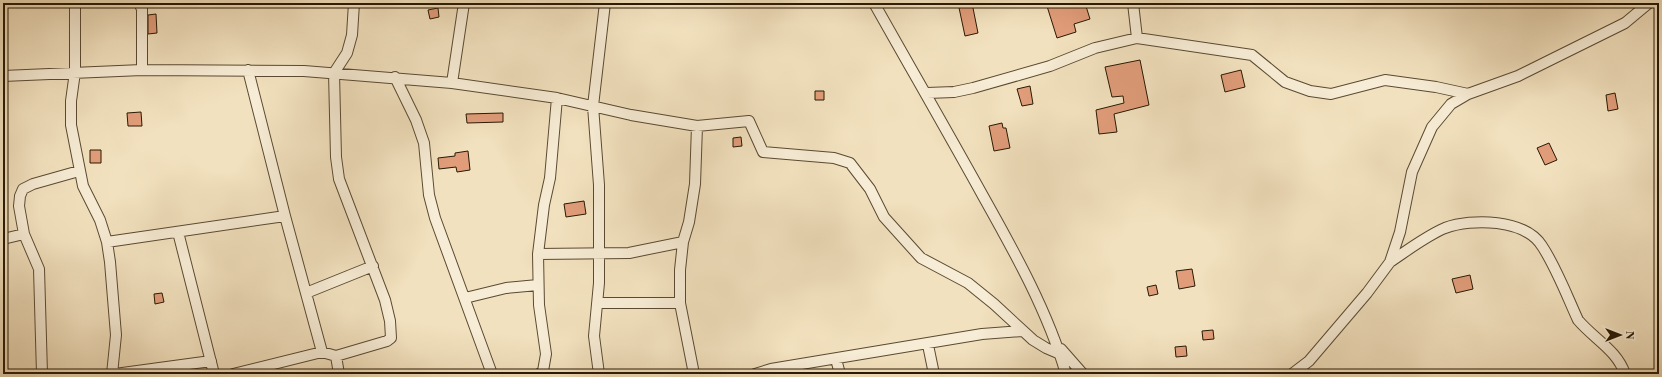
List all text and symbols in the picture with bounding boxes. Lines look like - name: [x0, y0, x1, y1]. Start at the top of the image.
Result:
- north arrow: [1600, 315, 1640, 355]
- text: N: [1622, 331, 1636, 340]

